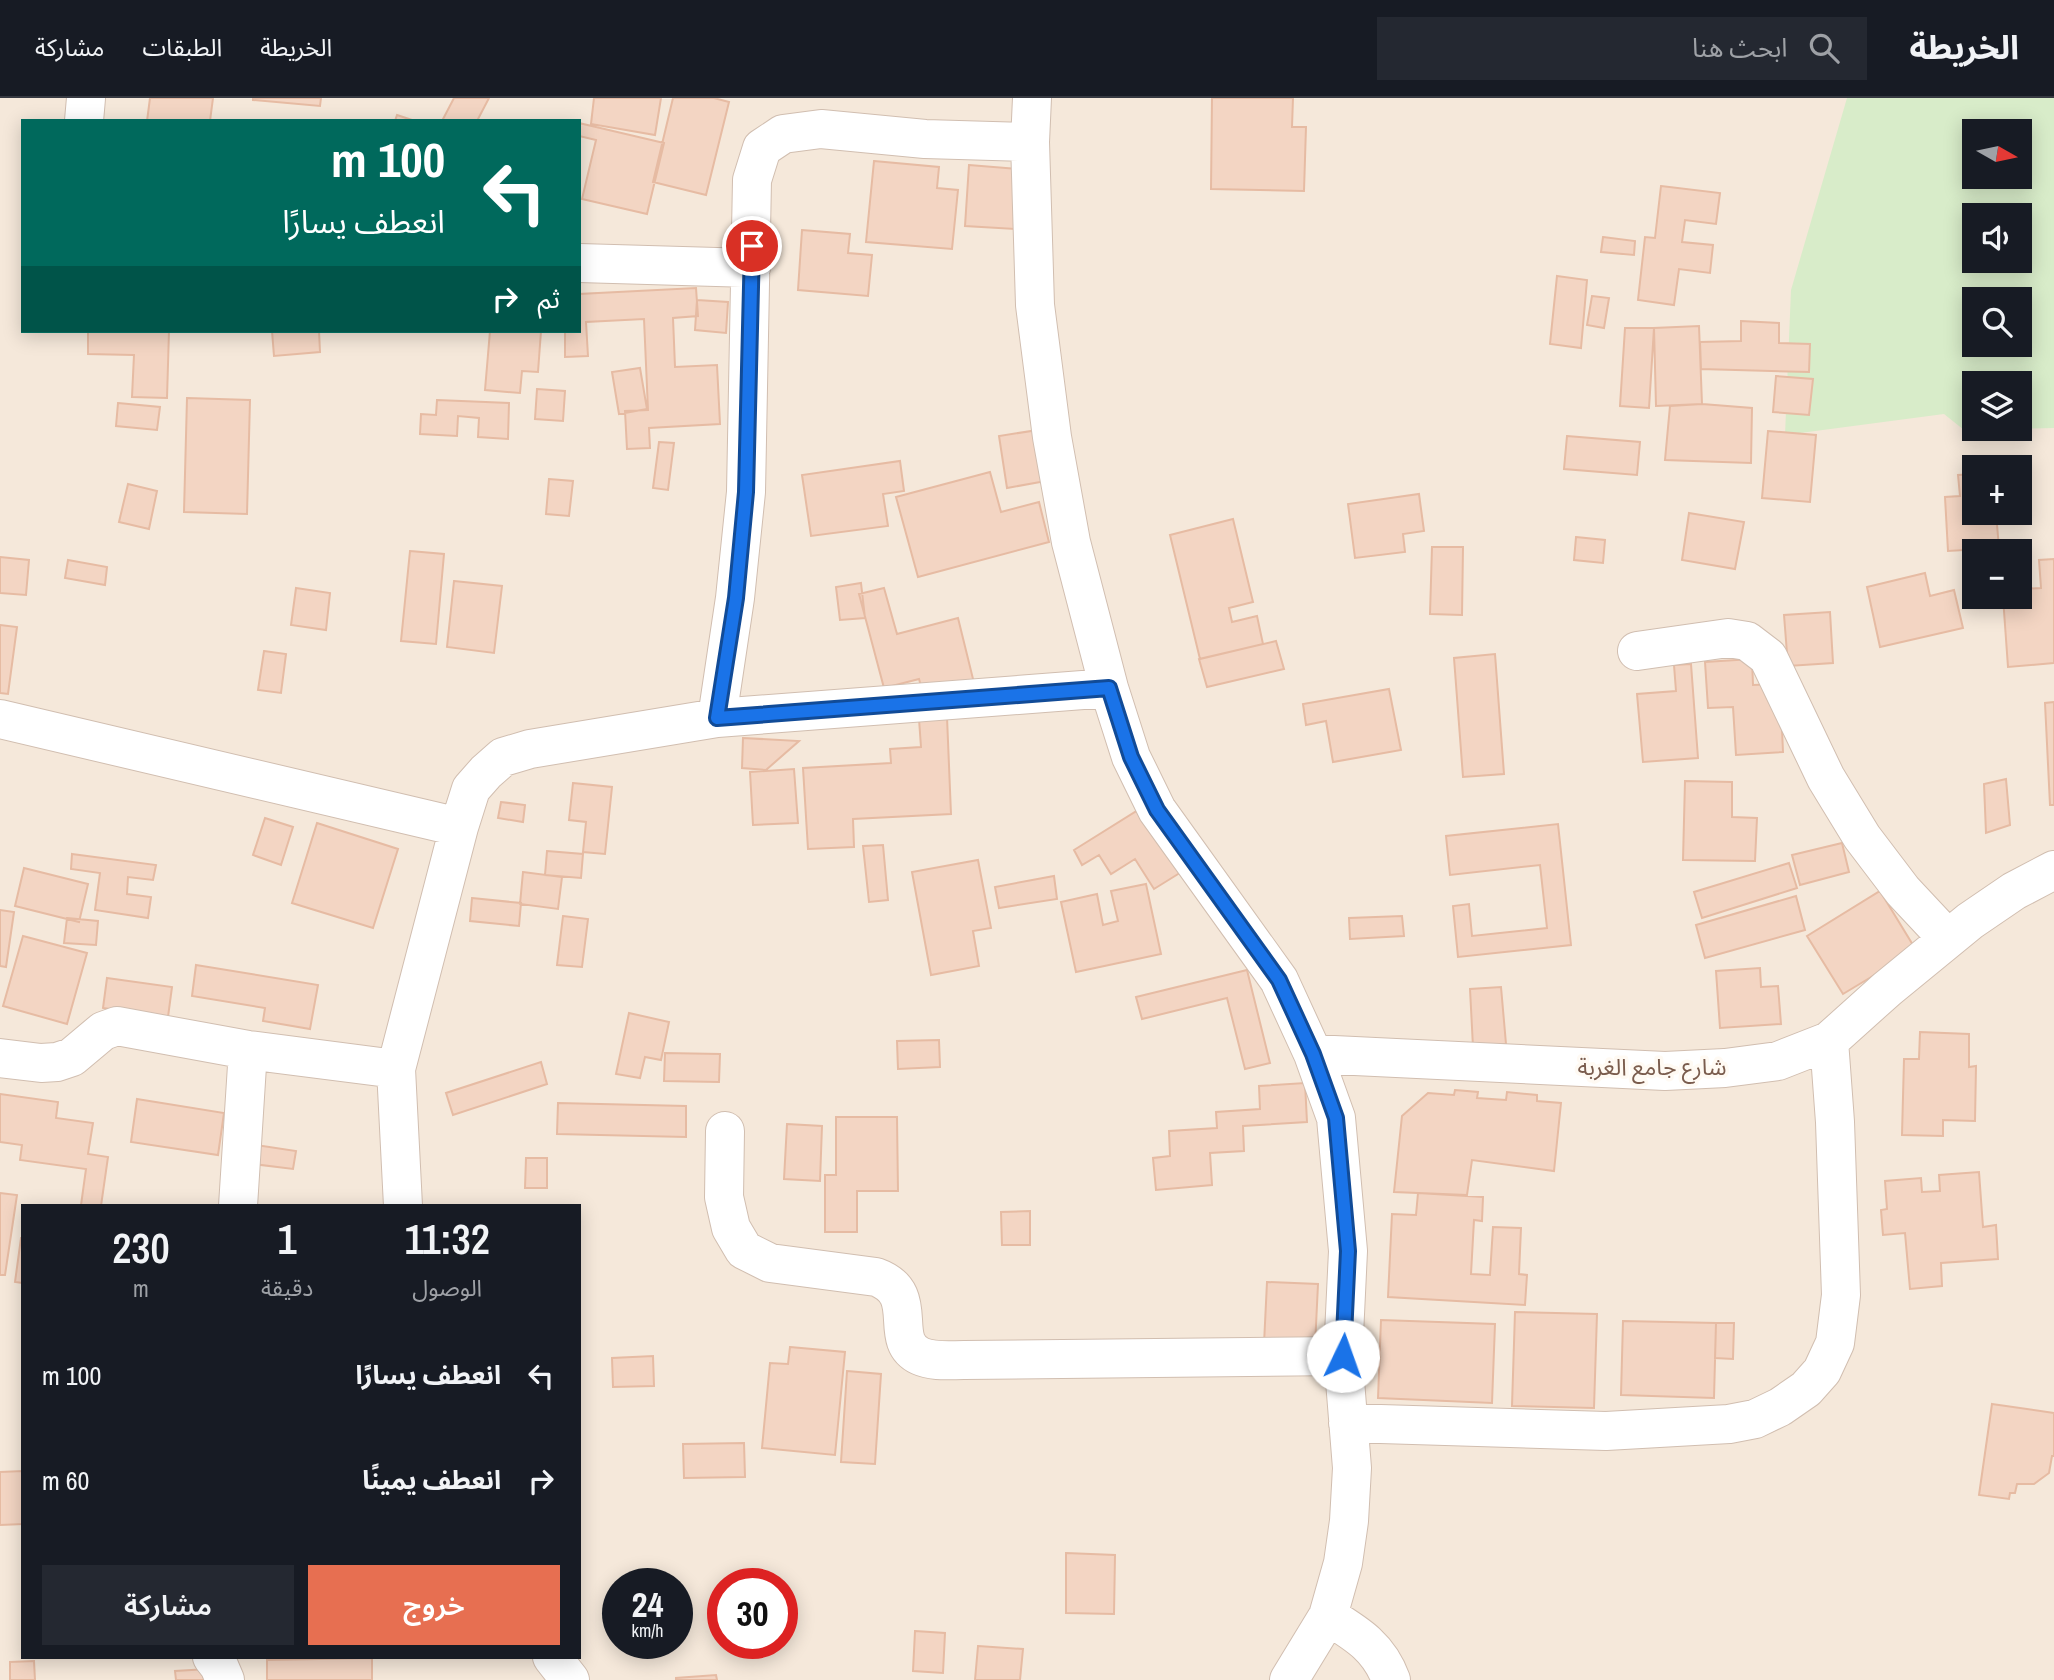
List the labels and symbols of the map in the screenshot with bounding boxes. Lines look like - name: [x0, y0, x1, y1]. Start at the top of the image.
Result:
- north arrow: [1962, 119, 2032, 189]
- pin: [722, 216, 782, 276]
- street label: شارع جامع الغربة: [1577, 1051, 1727, 1084]
- position arrow: [1306, 1319, 1380, 1393]
- speed limit sign: 30: [707, 1568, 798, 1659]

